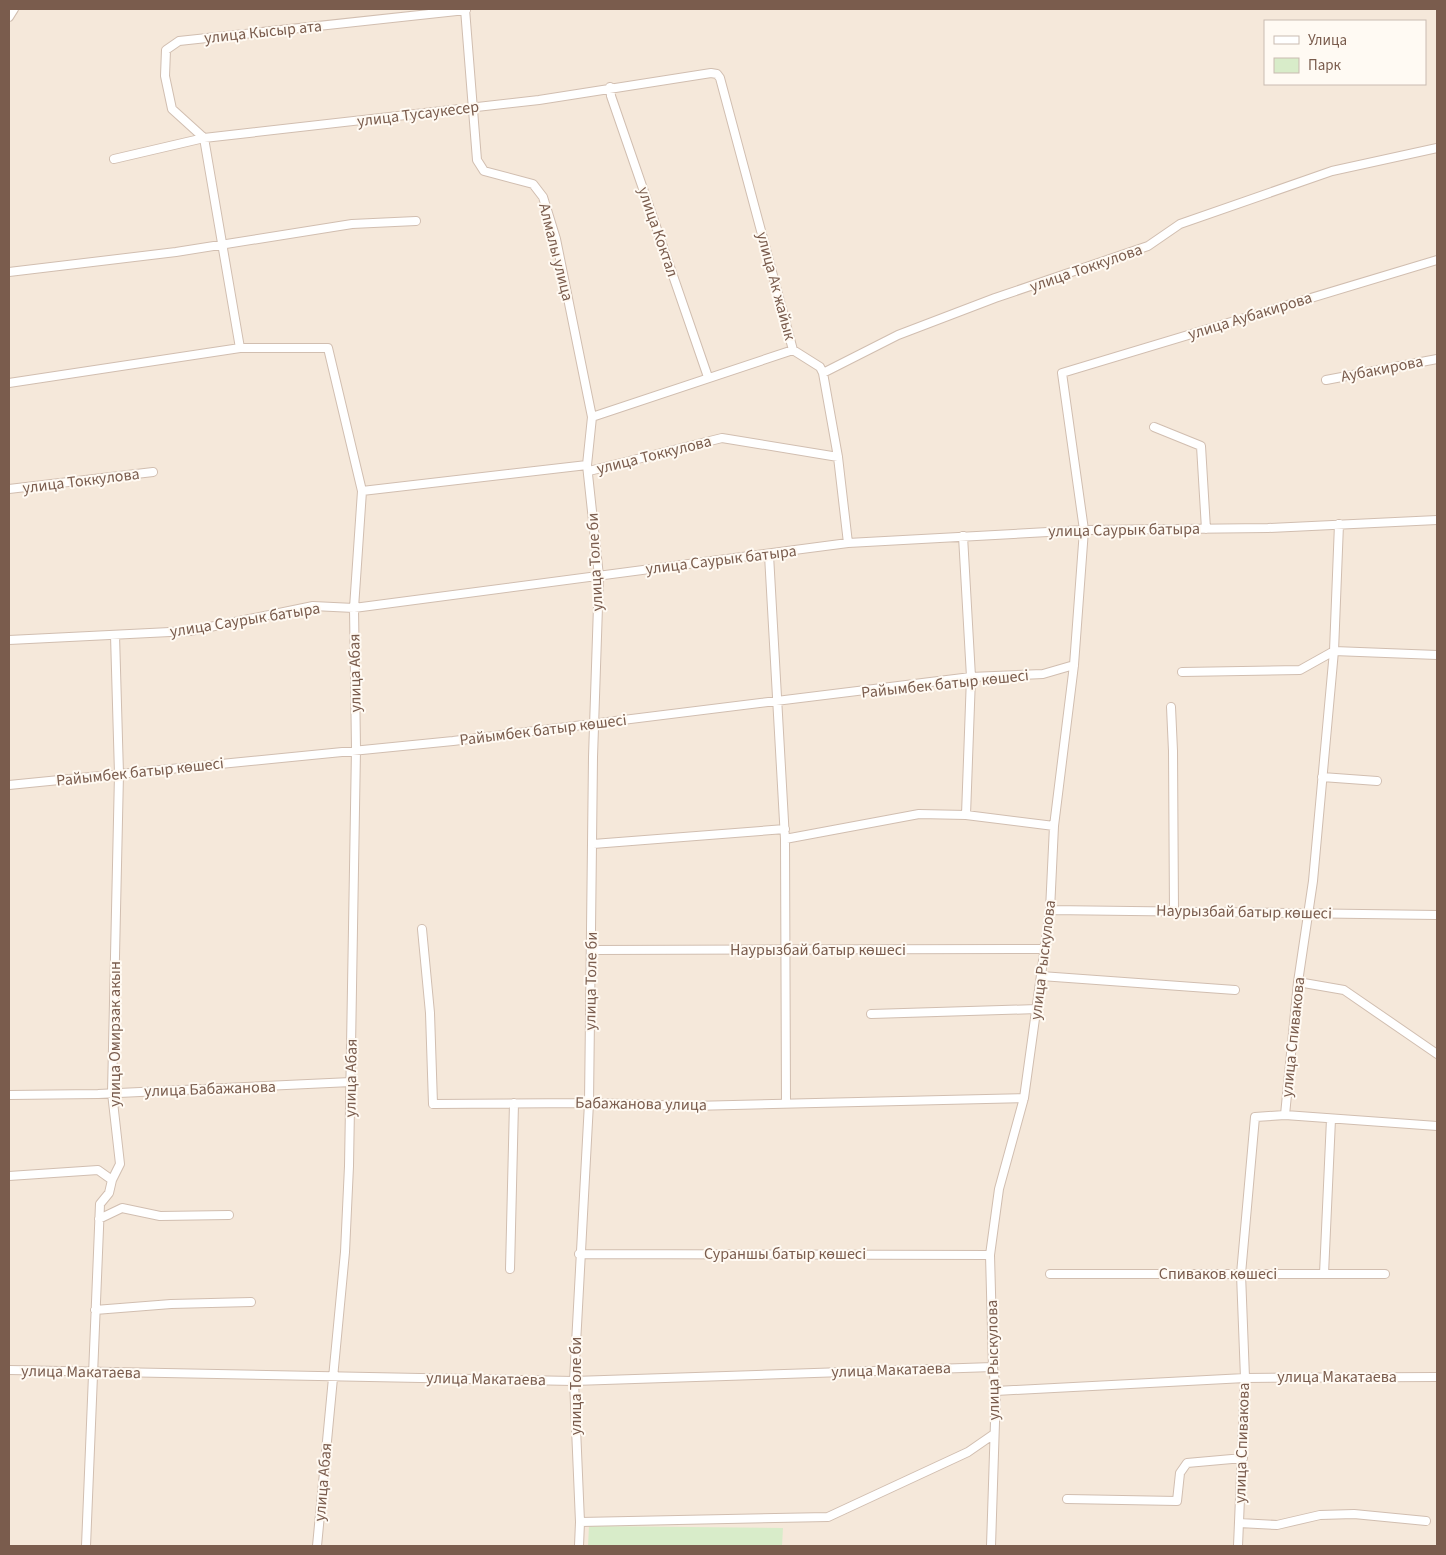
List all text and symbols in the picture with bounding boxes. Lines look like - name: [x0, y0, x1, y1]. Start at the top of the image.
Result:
- street label: улица Кысыр ата: [203, 15, 323, 49]
- legend: [1264, 20, 1426, 85]
- text: Улица: [1308, 30, 1347, 51]
- text: Парк: [1308, 55, 1342, 76]
- street label: улица Тусаукесер: [356, 96, 480, 132]
- street label: улица Коктал: [632, 184, 684, 280]
- street label: Алмалы улица: [533, 201, 579, 303]
- street label: улица Ак жайык: [751, 229, 801, 343]
- street label: улица Токкулова: [1027, 238, 1145, 298]
- street label: улица Аубакирова: [1185, 287, 1315, 345]
- street label: Аубакирова: [1339, 350, 1425, 388]
- street label: улица Токкулова: [594, 430, 714, 480]
- street label: улица Токкулова: [21, 463, 141, 499]
- street label: улица Толе би: [581, 512, 609, 612]
- street label: улица Саурык батыра: [1048, 518, 1200, 542]
- street label: улица Саурык батыра: [644, 540, 798, 580]
- street label: улица Саурык батыра: [168, 597, 322, 643]
- street label: улица Абая: [343, 633, 367, 713]
- street label: Райымбек батыр көшесі: [860, 664, 1030, 704]
- street label: Райымбек батыр көшесі: [458, 709, 628, 751]
- street label: Райымбек батыр көшесі: [55, 752, 225, 792]
- street label: улица Рыскулова: [1025, 899, 1061, 1021]
- street label: Наурызбай батыр көшесі: [1156, 899, 1332, 925]
- street label: улица Толе би: [579, 931, 603, 1031]
- street label: Наурызбай батыр көшесі: [730, 939, 906, 961]
- street label: улица Омирзак акын: [104, 961, 126, 1107]
- street label: улица Спивакова: [1276, 976, 1310, 1098]
- street label: улица Абая: [339, 1038, 363, 1118]
- street label: улица Бабажанова: [144, 1076, 276, 1102]
- street label: Бабажанова улица: [575, 1092, 707, 1116]
- street label: Сураншы батыр көшесі: [704, 1243, 866, 1265]
- street label: Спиваков көшесі: [1159, 1263, 1277, 1285]
- street label: улица Рыскулова: [981, 1299, 1005, 1421]
- street label: улица Толе би: [565, 1337, 587, 1435]
- street label: улица Макатаева: [831, 1357, 951, 1383]
- street label: улица Макатаева: [21, 1360, 141, 1384]
- street label: улица Макатаева: [1277, 1366, 1397, 1388]
- street label: улица Макатаева: [426, 1367, 546, 1391]
- street label: улица Спивакова: [1229, 1382, 1255, 1504]
- street label: улица Абая: [309, 1442, 337, 1522]

